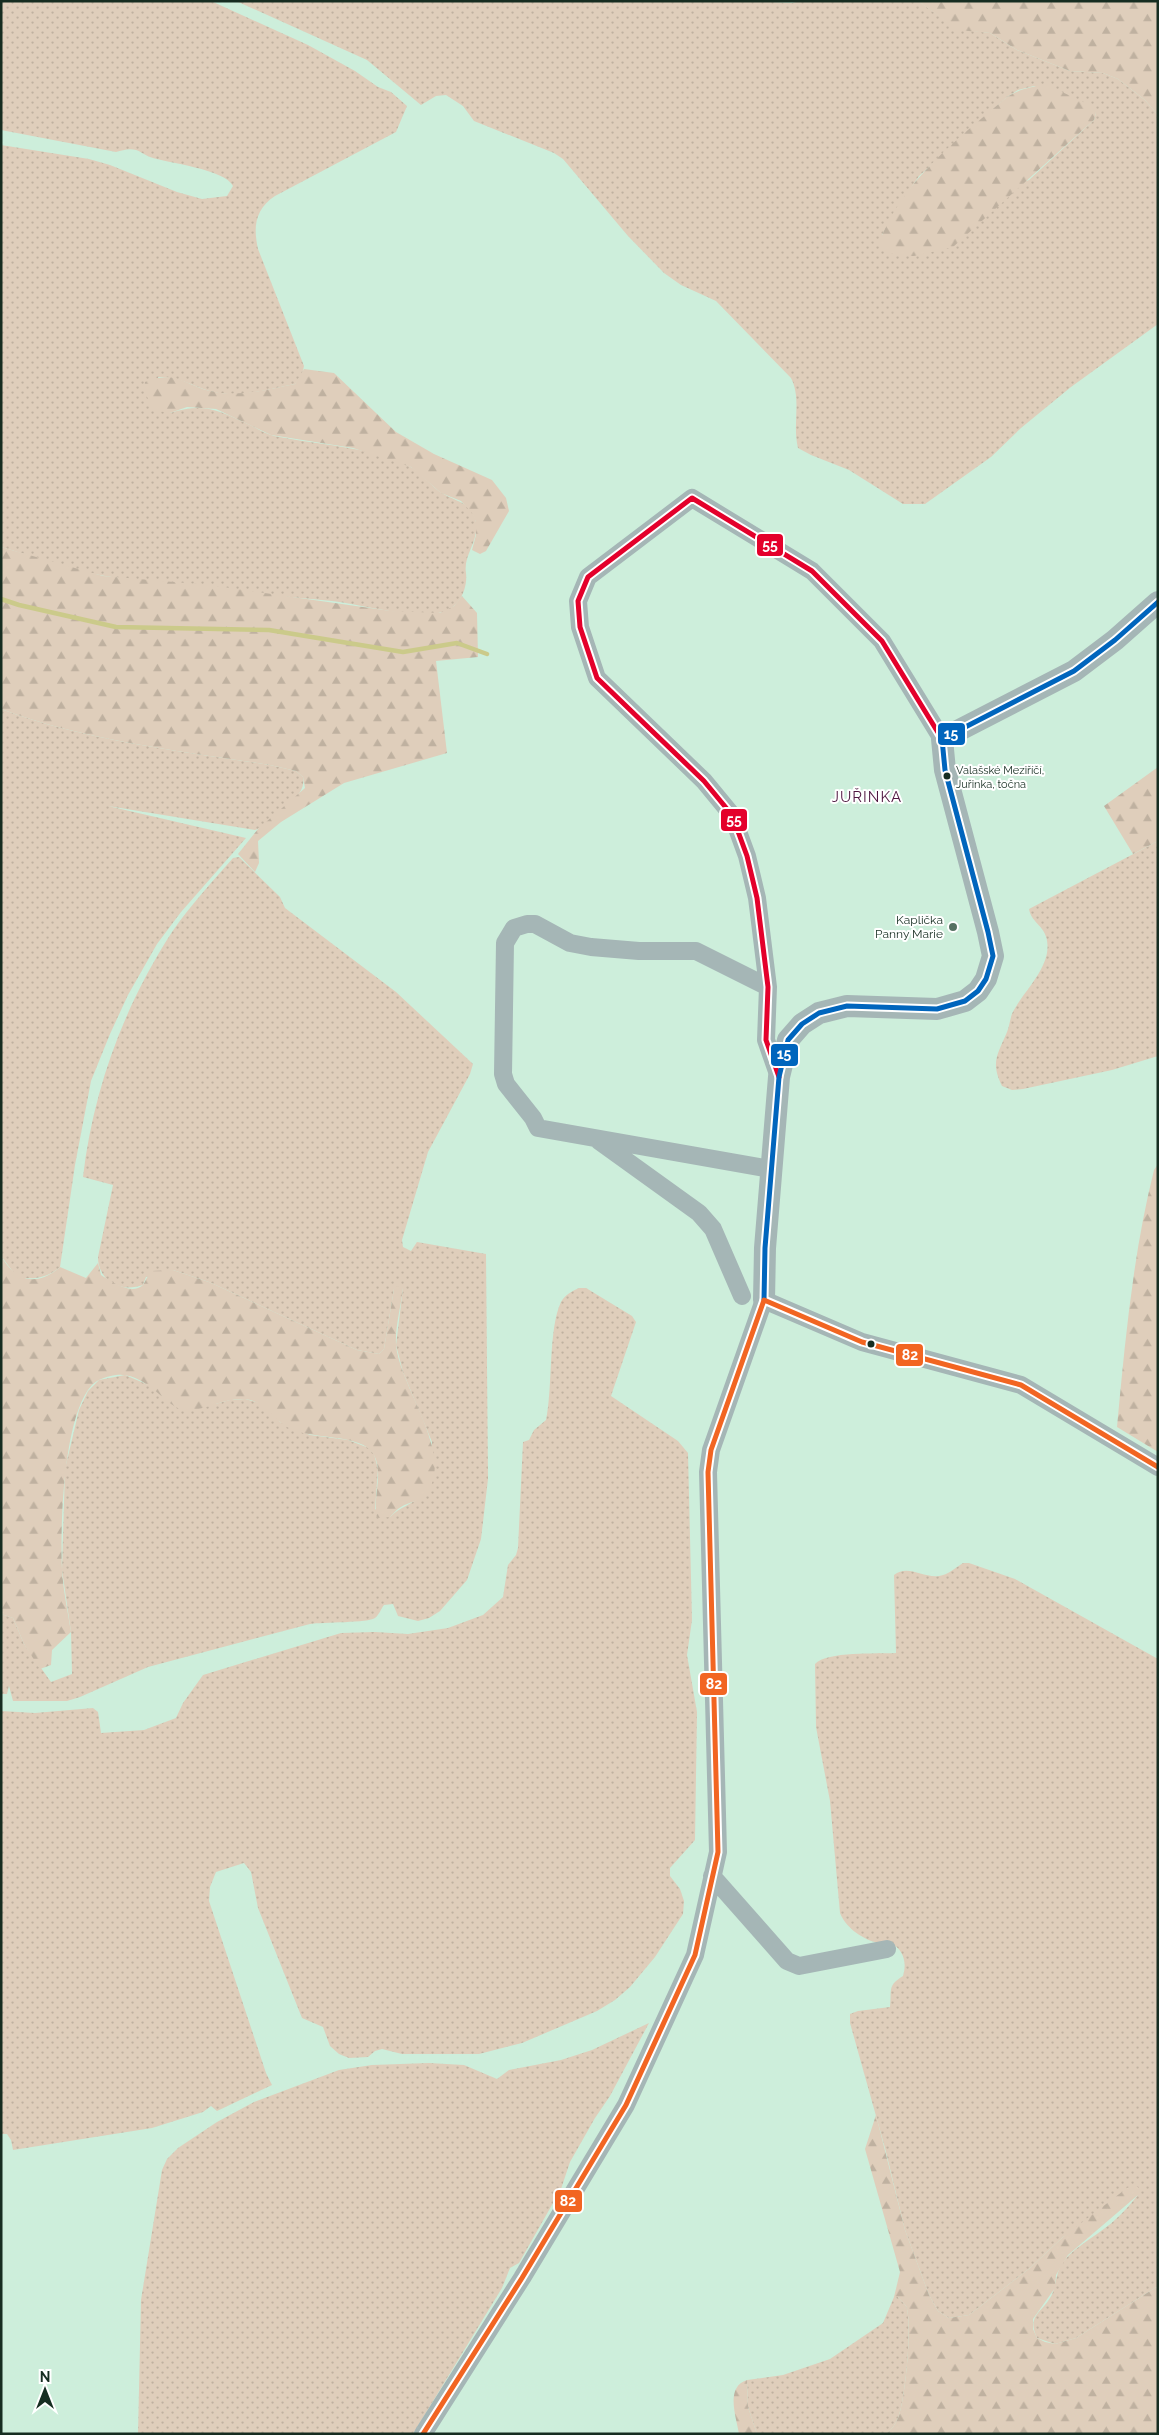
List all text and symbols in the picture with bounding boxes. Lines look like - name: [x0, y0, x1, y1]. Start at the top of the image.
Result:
- line badge: 55: [756, 533, 784, 557]
- text: 55: [762, 537, 778, 553]
- line badge: 15: [937, 722, 966, 746]
- text: 15: [944, 726, 959, 742]
- place label: Valašské Meziříčí, Juřinka, točna: [956, 764, 1044, 791]
- marker: Valašské Meziříčí, Juřinka, točna: [942, 771, 952, 781]
- district label: JUŘINKA: [832, 787, 902, 806]
- line badge: 55: [720, 808, 748, 832]
- text: 55: [726, 812, 742, 828]
- place label: Kaplička Panny Marie: [875, 913, 943, 941]
- marker: Kaplička Panny Marie: [947, 921, 959, 933]
- line badge: 15: [770, 1043, 799, 1067]
- text: 15: [777, 1046, 792, 1062]
- unlabelled marker: [866, 1339, 876, 1349]
- line badge: 82: [895, 1343, 924, 1367]
- text: 82: [902, 1347, 918, 1363]
- line badge: 82: [699, 1672, 728, 1696]
- text: 82: [706, 1676, 722, 1692]
- line badge: 82: [554, 2189, 583, 2213]
- text: 82: [560, 2193, 576, 2209]
- north arrow: [20, 2365, 70, 2415]
- text: N: [40, 2369, 50, 2385]

